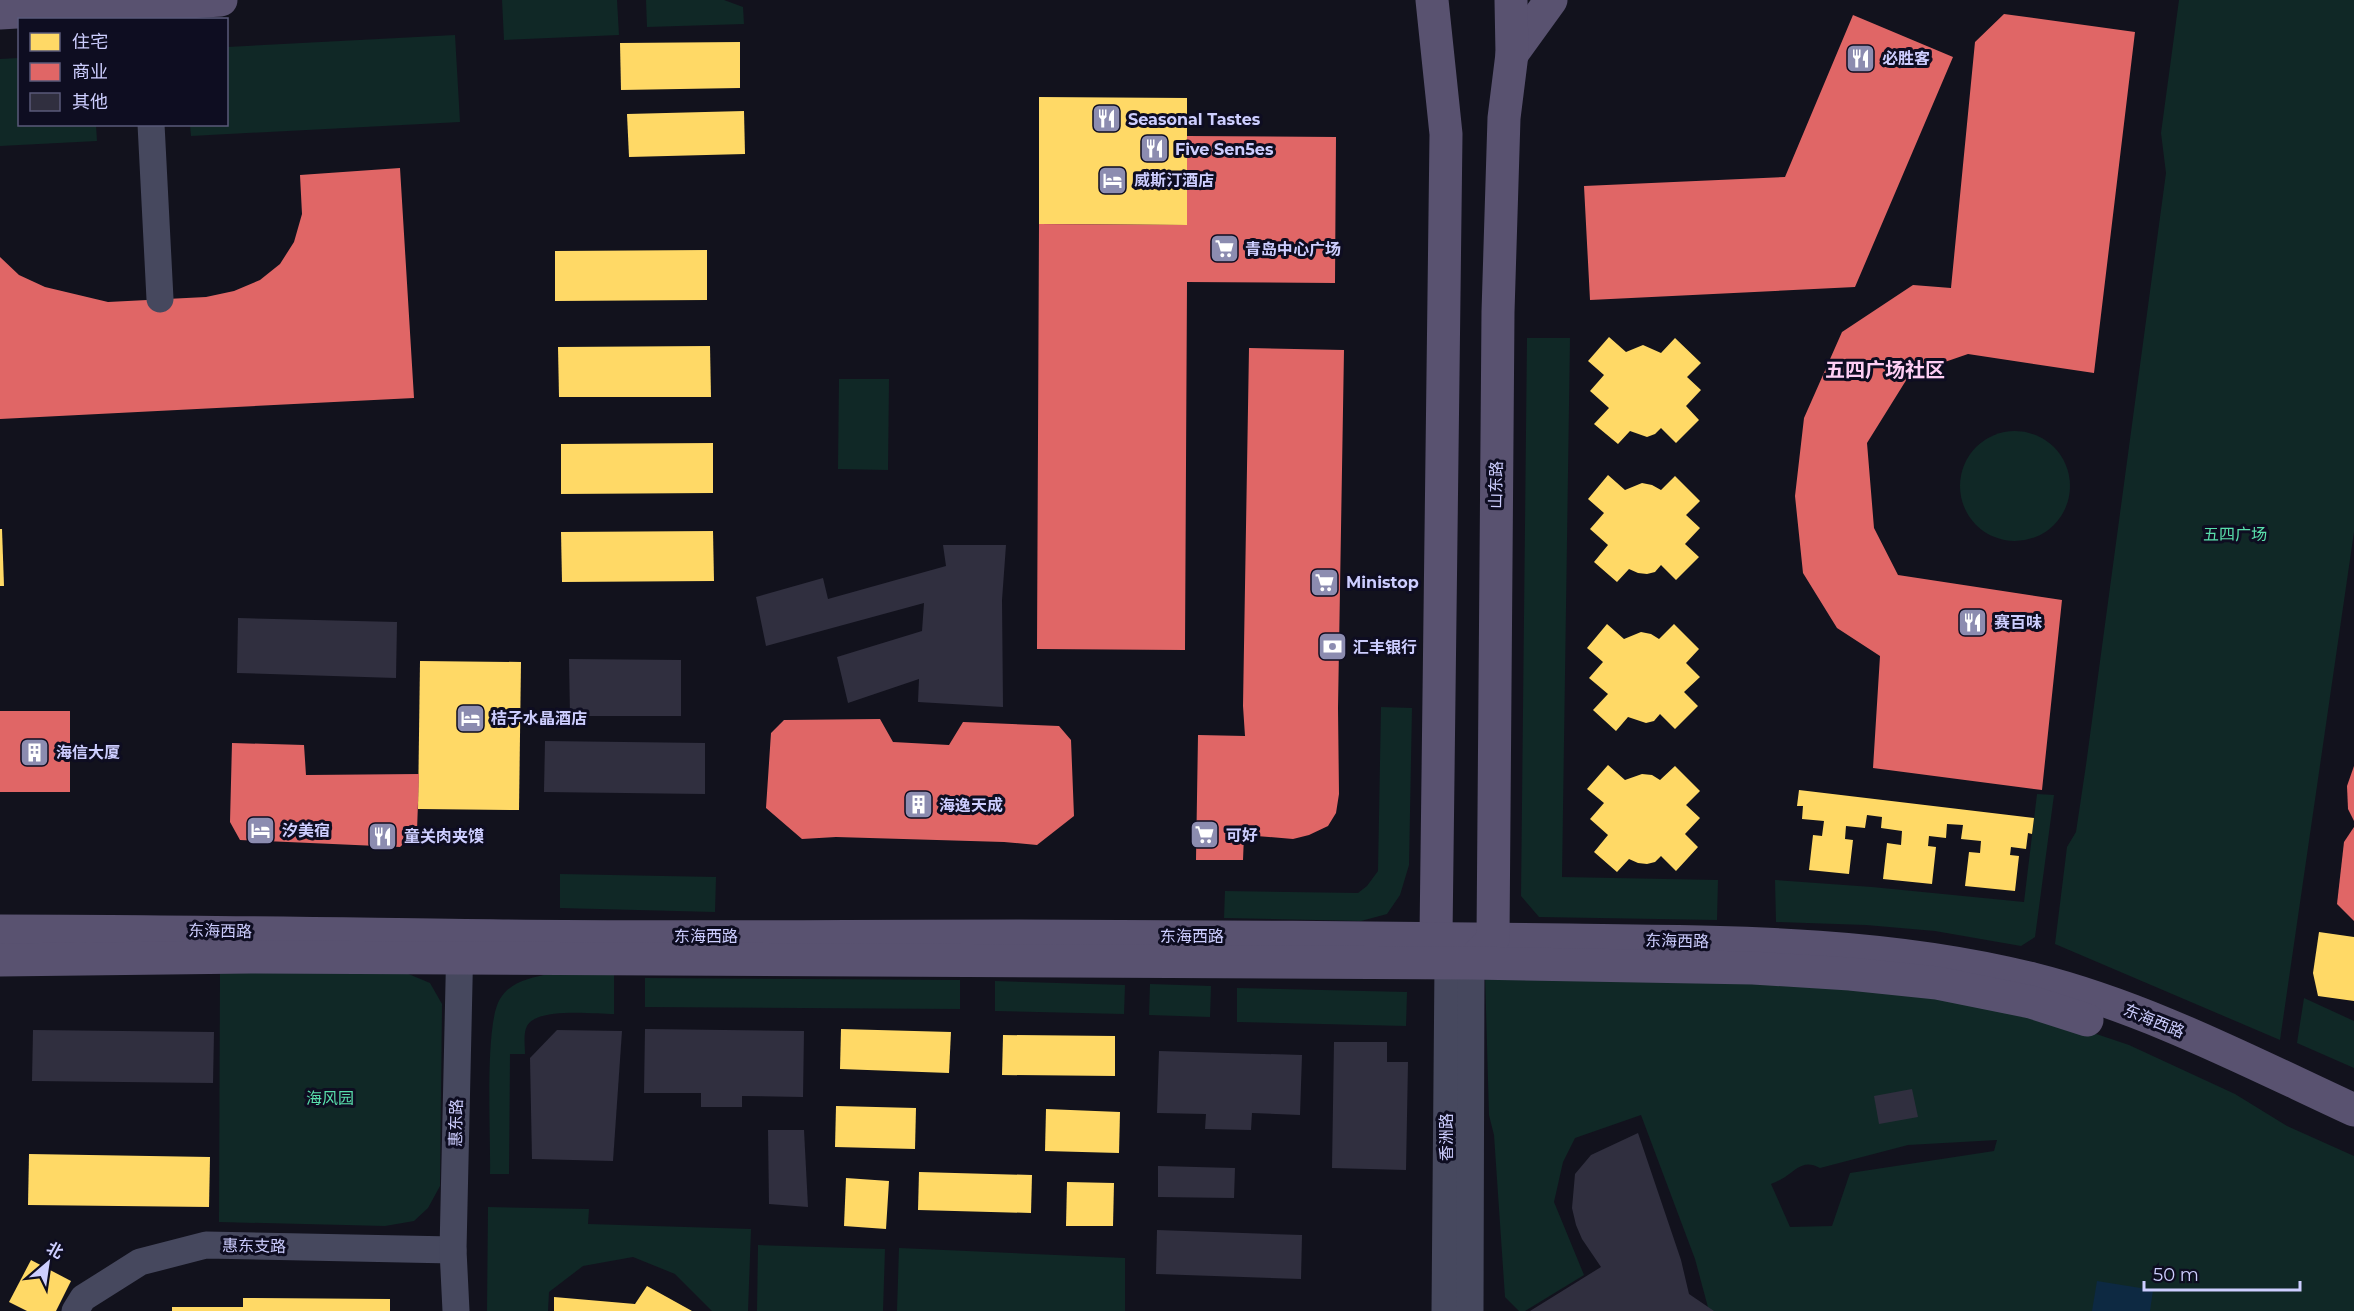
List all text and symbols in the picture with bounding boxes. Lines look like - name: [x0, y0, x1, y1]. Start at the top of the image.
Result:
- legend: [18, 18, 228, 126]
- text: 住宅: [72, 31, 108, 53]
- restaurant icon: 必胜客: [1845, 42, 1877, 74]
- place label: 必胜客: [1882, 49, 1930, 68]
- text: 商业: [72, 61, 108, 83]
- text: 其他: [72, 91, 108, 113]
- restaurant icon: Seasonal Tastes: [1091, 103, 1123, 135]
- place label: Seasonal Tastes: [1128, 110, 1261, 129]
- restaurant icon: Five Sen5es: [1138, 133, 1170, 165]
- place label: Five Sen5es: [1175, 140, 1274, 159]
- hotel icon: 威斯汀酒店: [1097, 164, 1129, 196]
- place label: 威斯汀酒店: [1134, 171, 1214, 190]
- supermarket icon: 青岛中心广场: [1208, 233, 1240, 265]
- place label: 青岛中心广场: [1245, 240, 1341, 259]
- district label: 五四广场社区: [1825, 358, 1945, 382]
- street label: 山东路: [1486, 461, 1506, 509]
- park label: 五四广场: [2203, 525, 2267, 544]
- supermarket icon: Ministop: [1309, 566, 1341, 598]
- place label: Ministop: [1346, 573, 1419, 592]
- restaurant icon: 赛百味: [1957, 606, 1989, 638]
- place label: 赛百味: [1994, 613, 2042, 632]
- bank icon: 汇丰银行: [1316, 631, 1348, 663]
- place label: 汇丰银行: [1353, 638, 1417, 657]
- hotel icon: 桔子水晶酒店: [454, 702, 486, 734]
- place label: 桔子水晶酒店: [491, 709, 587, 728]
- building icon: 海信大厦: [19, 736, 51, 768]
- place label: 海信大厦: [56, 743, 120, 762]
- building icon: 海逸天成: [902, 789, 934, 821]
- place label: 海逸天成: [939, 796, 1003, 815]
- hotel icon: 汐美宿: [245, 814, 277, 846]
- supermarket icon: 可好: [1189, 819, 1221, 851]
- restaurant icon: 童关肉夹馍: [367, 820, 399, 852]
- place label: 汐美宿: [282, 821, 330, 840]
- place label: 可好: [1226, 826, 1258, 845]
- place label: 童关肉夹馍: [404, 827, 484, 846]
- street label: 东海西路: [188, 921, 252, 941]
- street label: 东海西路: [674, 927, 738, 946]
- street label: 东海西路: [1160, 927, 1224, 946]
- street label: 东海西路: [1645, 931, 1709, 951]
- street label: 东海西路: [2121, 1000, 2187, 1042]
- park label: 海风园: [306, 1089, 354, 1108]
- street label: 惠东路: [446, 1099, 466, 1147]
- street label: 香洲路: [1437, 1113, 1456, 1161]
- north arrow: [18, 1233, 78, 1293]
- street label: 惠东支路: [222, 1236, 286, 1256]
- text: 北: [43, 1238, 67, 1263]
- scale bar: [2144, 1254, 2300, 1292]
- text: 50 m: [2153, 1264, 2199, 1286]

